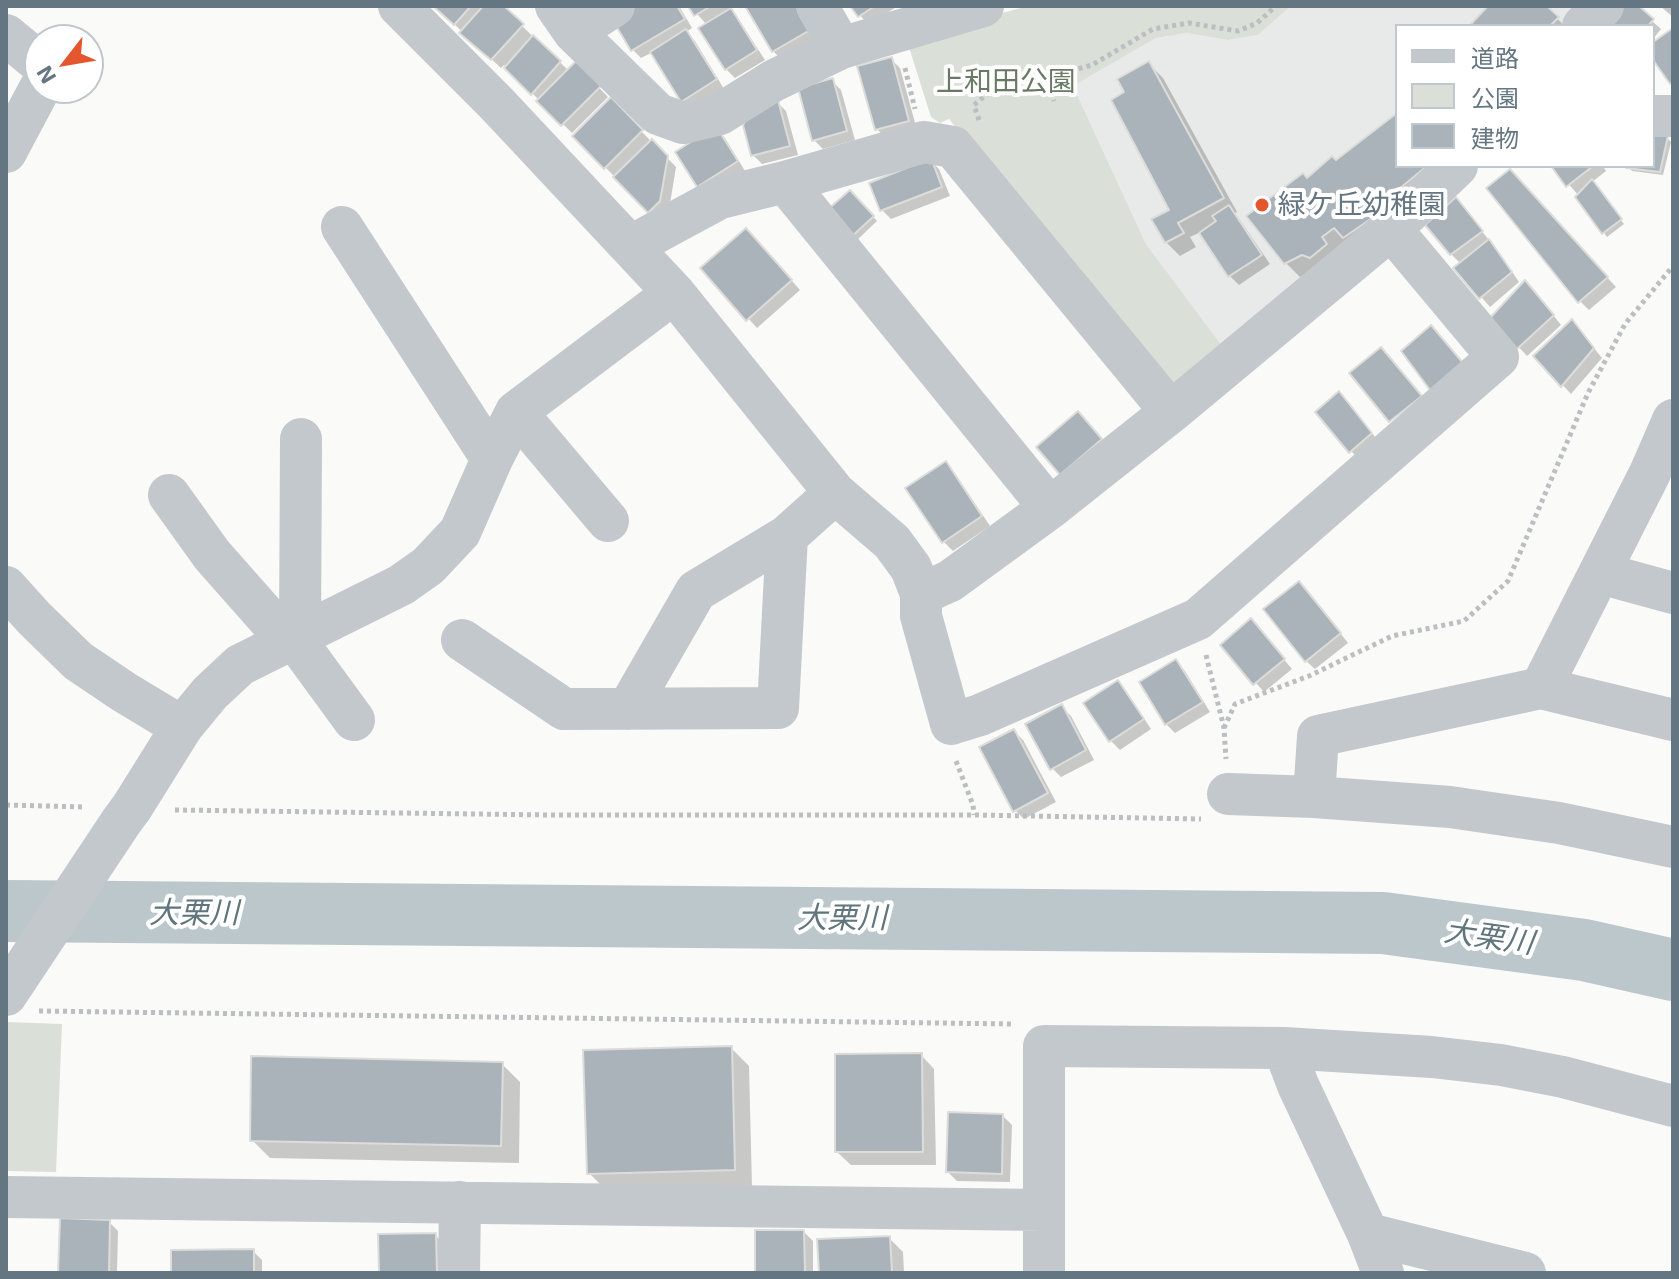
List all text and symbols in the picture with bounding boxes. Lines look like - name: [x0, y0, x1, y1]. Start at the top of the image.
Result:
- north arrow: [24, 24, 104, 104]
- legend: [1395, 24, 1655, 168]
- text: 道路: [1471, 43, 1519, 72]
- text: N: [30, 62, 60, 89]
- park label: 上和田公園: [936, 65, 1076, 99]
- text: 公園: [1471, 83, 1519, 112]
- text: 建物: [1471, 123, 1519, 152]
- place label: 緑ケ丘幼稚園: [1278, 188, 1446, 222]
- marker: 緑ケ丘幼稚園: [1253, 196, 1271, 214]
- water label: 大栗川: [149, 895, 239, 931]
- water label: 大栗川: [797, 900, 887, 936]
- water label: 大栗川: [1442, 913, 1536, 961]

